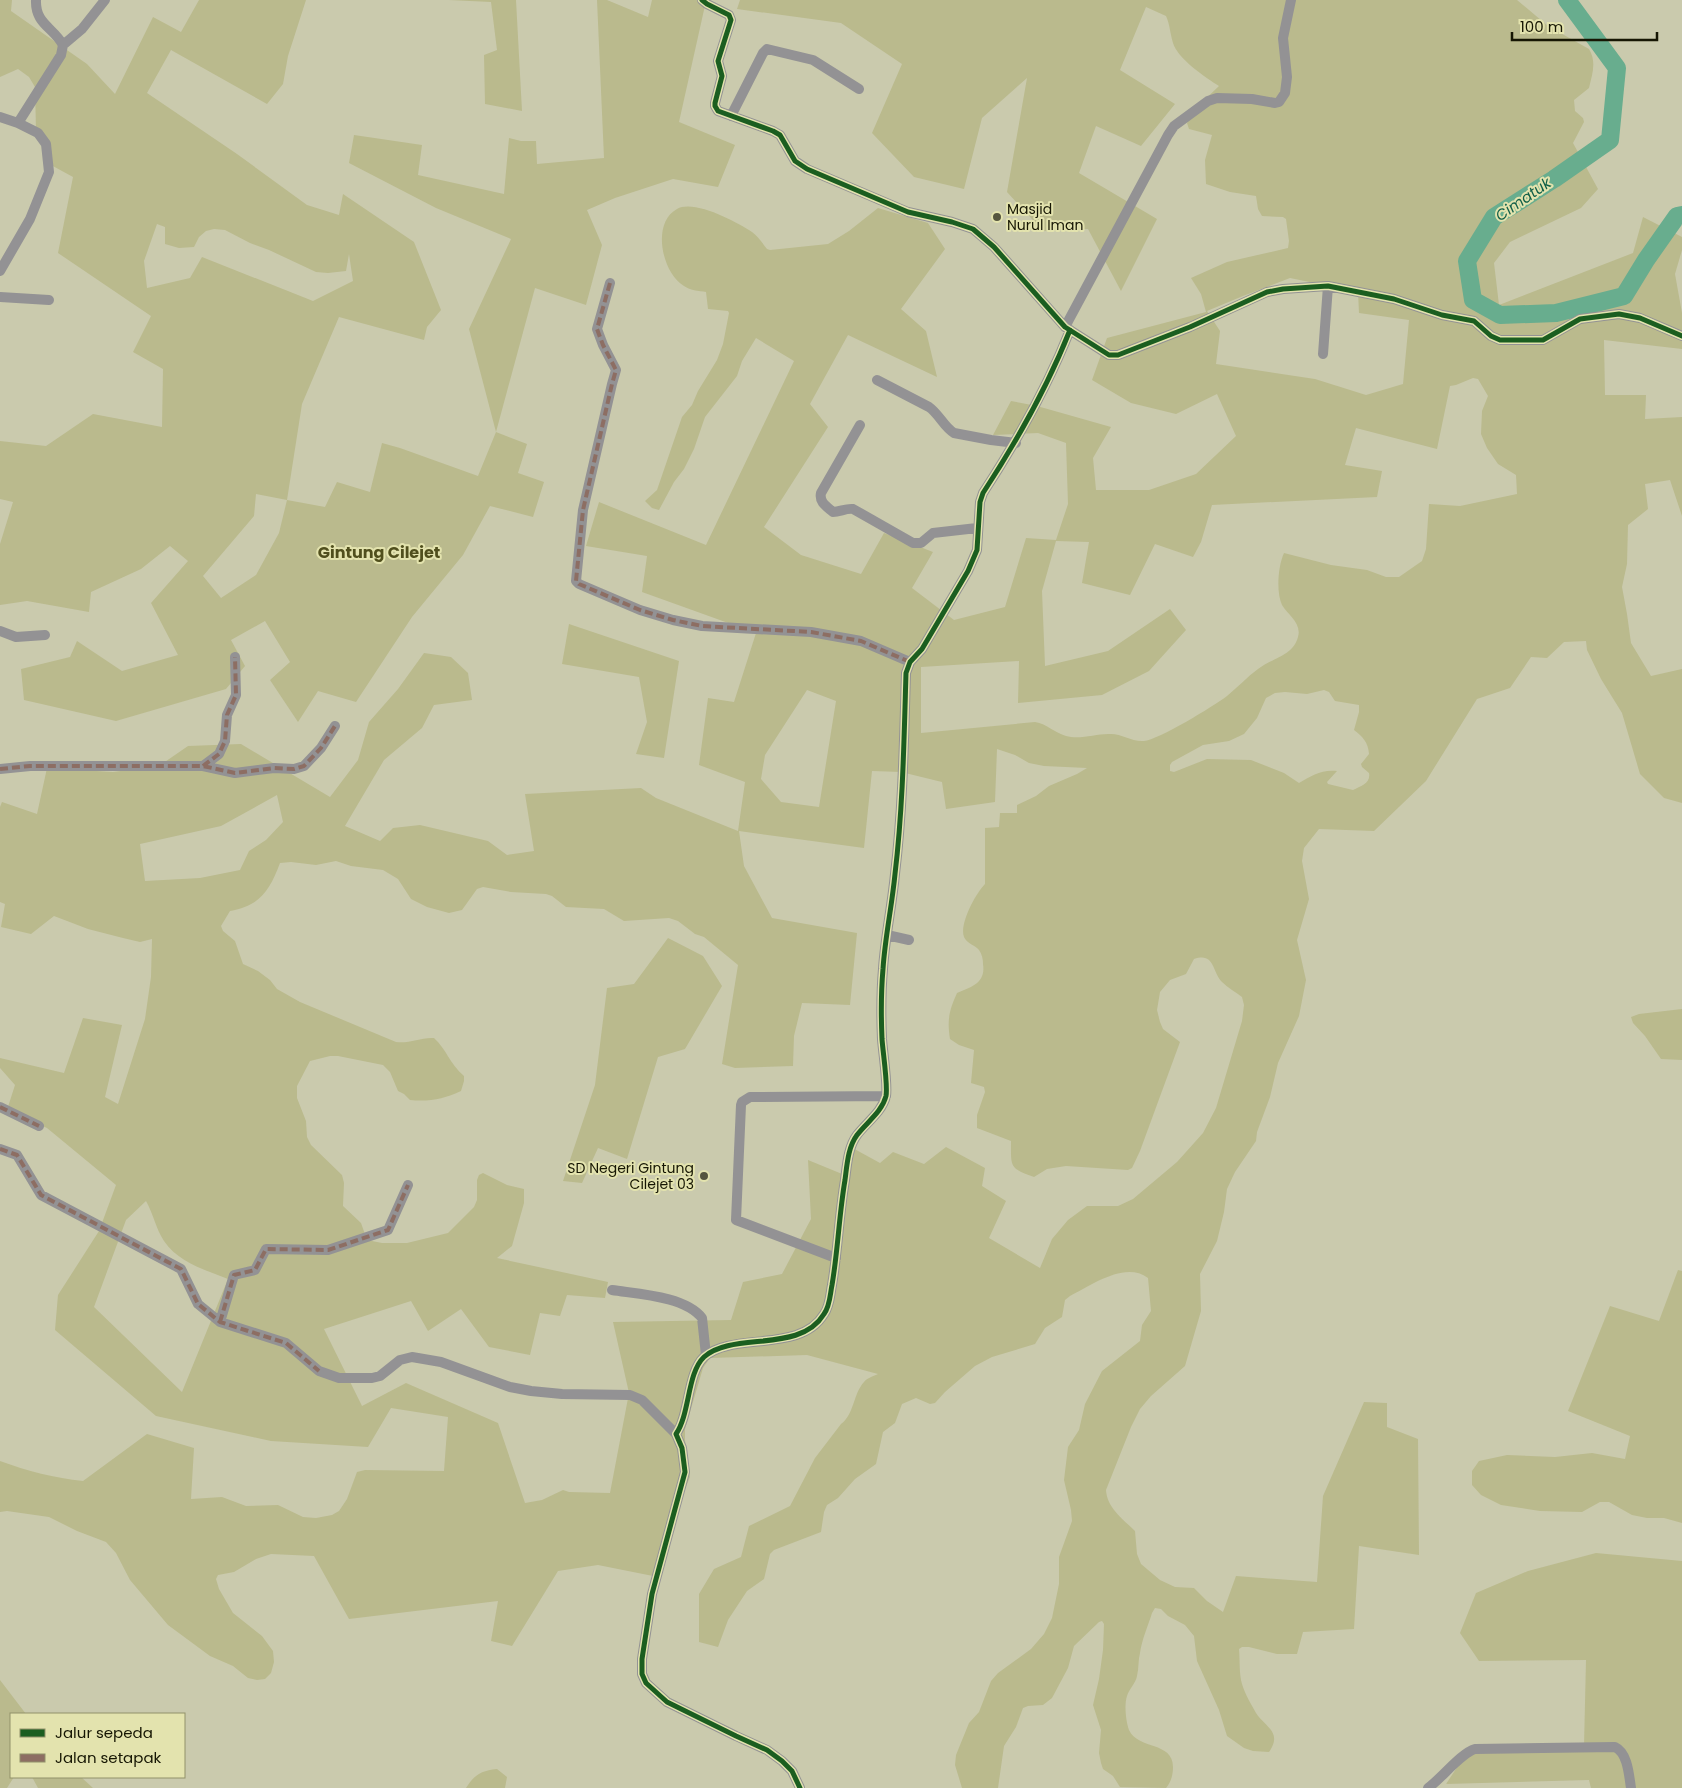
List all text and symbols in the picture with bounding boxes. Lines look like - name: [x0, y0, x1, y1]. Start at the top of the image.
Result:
- scale bar: [1512, 10, 1657, 42]
- text: 100 m: [1520, 16, 1563, 37]
- water label: Cimatuk: [1491, 171, 1556, 226]
- place label: Masjid Nurul Iman: [1007, 199, 1083, 235]
- marker: Masjid Nurul Iman: [991, 211, 1003, 223]
- district label: Gintung Cilejet: [318, 541, 440, 564]
- place label: SD Negeri Gintung Cilejet 03: [567, 1158, 694, 1194]
- marker: SD Negeri Gintung Cilejet 03: [698, 1170, 710, 1182]
- legend: [10, 1713, 185, 1778]
- text: Jalur sepeda: [55, 1722, 153, 1743]
- text: Jalan setapak: [55, 1747, 162, 1768]

